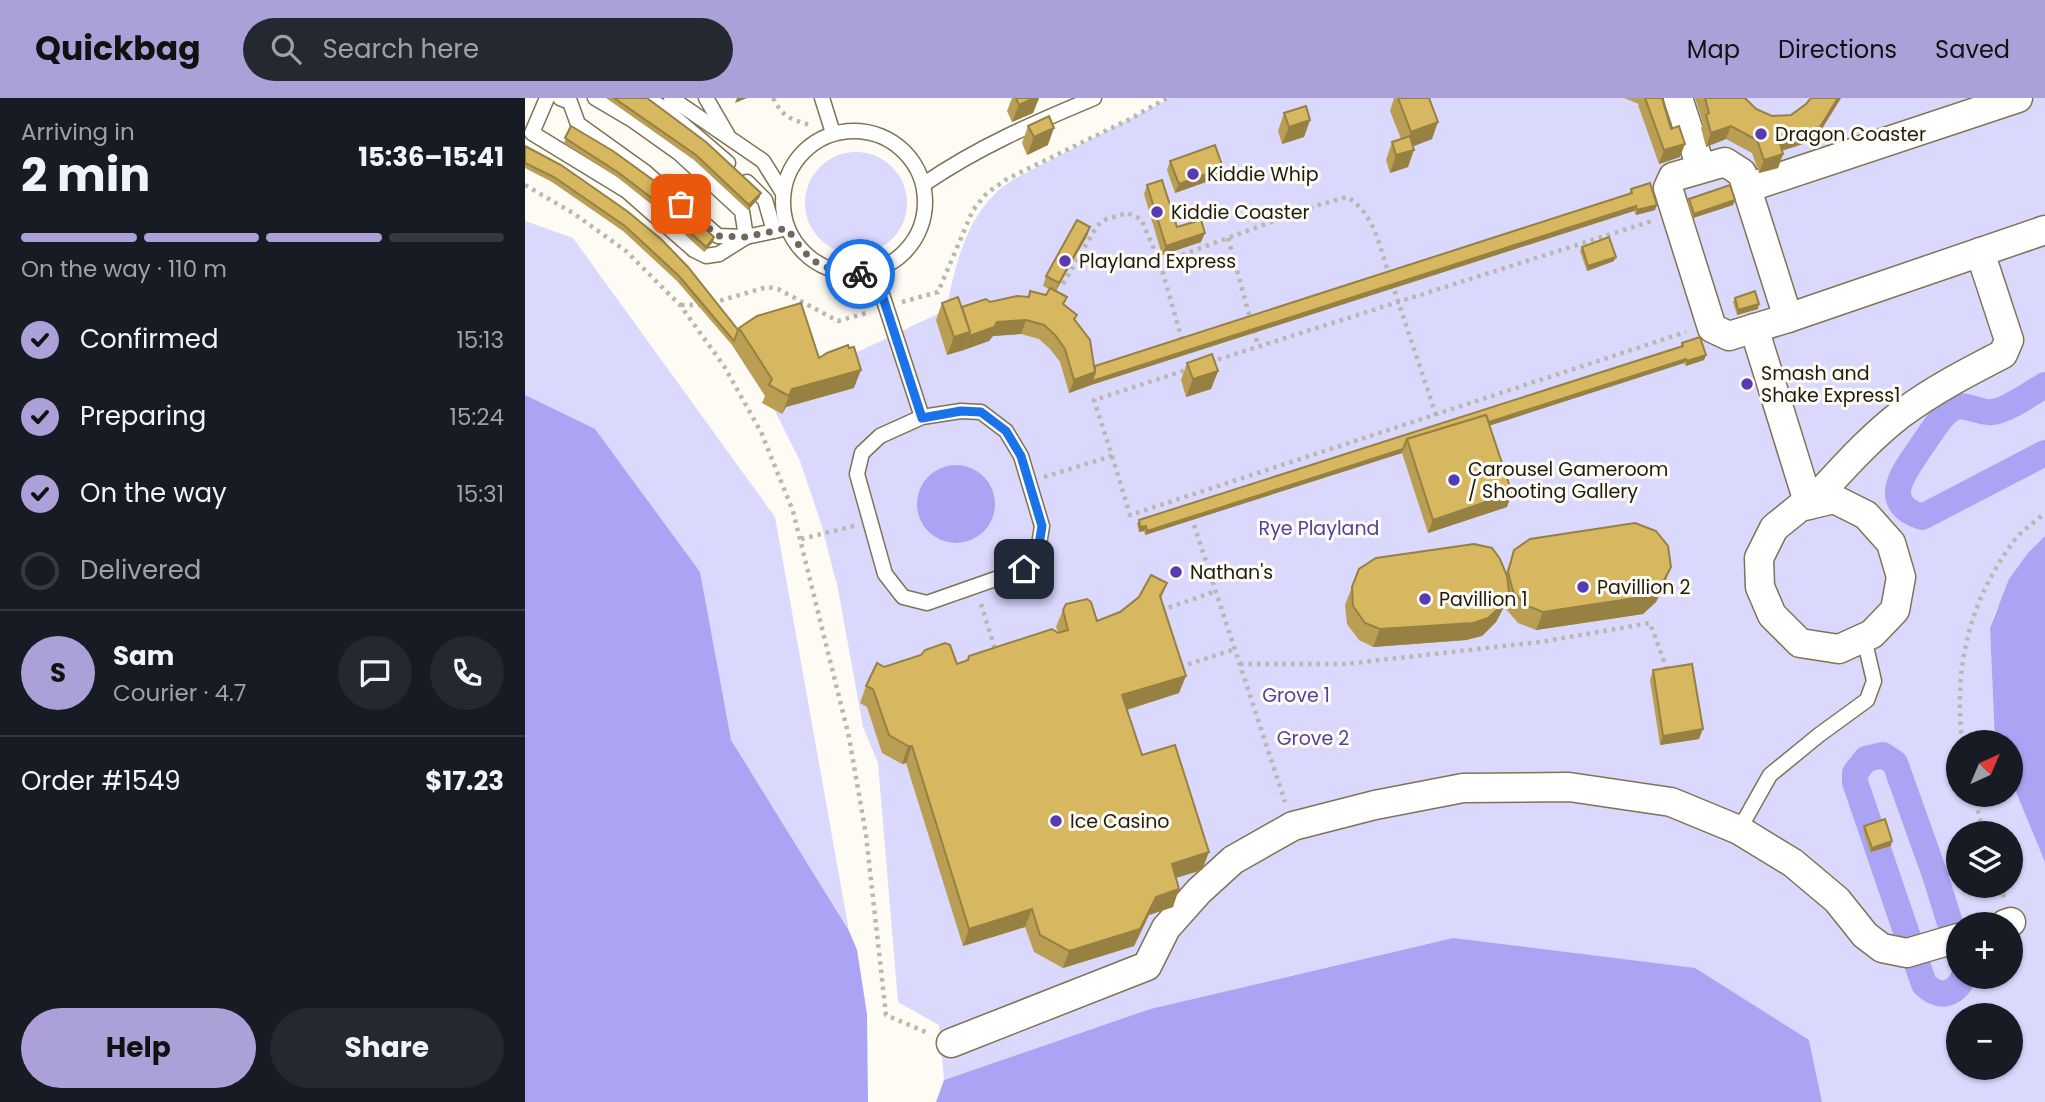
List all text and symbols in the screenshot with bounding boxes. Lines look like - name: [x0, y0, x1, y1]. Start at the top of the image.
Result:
- search box: [243, 18, 733, 81]
- text: Quickbag: [35, 25, 201, 72]
- icon: search: [267, 30, 305, 68]
- text: Search here: [323, 31, 479, 67]
- text: Map: [1687, 33, 1740, 66]
- text: Directions: [1778, 33, 1897, 66]
- text: Saved: [1935, 33, 2010, 66]
- text: Arriving in: [21, 116, 135, 148]
- place label: Dragon Coaster: [1775, 121, 1926, 148]
- marker: Dragon Coaster: [1753, 126, 1769, 142]
- text: 15:36–15:41: [358, 139, 504, 175]
- text: 2 min: [21, 143, 150, 207]
- place label: Kiddie Whip: [1207, 161, 1319, 188]
- marker: Kiddie Whip: [1185, 166, 1201, 182]
- pin: [651, 174, 711, 234]
- icon: bag: [662, 185, 700, 223]
- place label: Kiddie Coaster: [1171, 199, 1310, 226]
- marker: Kiddie Coaster: [1149, 204, 1165, 220]
- courier: [825, 239, 895, 309]
- place label: Playland Express: [1079, 248, 1236, 275]
- text: On the way · 110 m: [21, 253, 227, 285]
- marker: Playland Express: [1057, 253, 1073, 269]
- icon: bike: [841, 255, 879, 293]
- icon: check: [21, 321, 59, 359]
- text: Confirmed: [80, 321, 218, 357]
- text: 15:13: [456, 324, 504, 356]
- place label: Smash and Shake Express1: [1761, 360, 1900, 409]
- marker: Smash and Shake Express1: [1739, 376, 1755, 392]
- icon: check: [21, 398, 59, 436]
- text: Preparing: [80, 398, 206, 434]
- text: 15:24: [450, 401, 504, 433]
- place label: Carousel Gameroom / Shooting Gallery: [1468, 456, 1668, 505]
- marker: Carousel Gameroom / Shooting Gallery: [1446, 472, 1462, 488]
- icon: check: [21, 475, 59, 513]
- text: On the way: [80, 475, 227, 511]
- text: 15:31: [456, 478, 504, 510]
- park label: Rye Playland: [1259, 515, 1379, 542]
- pin: [994, 539, 1054, 599]
- icon: home: [1005, 550, 1043, 588]
- text: Delivered: [80, 552, 201, 588]
- place label: Nathan's: [1190, 559, 1273, 586]
- marker: Nathan's: [1168, 564, 1184, 580]
- place label: Pavillion 2: [1597, 574, 1691, 601]
- marker: Pavillion 2: [1575, 579, 1591, 595]
- place label: Pavillion 1: [1439, 586, 1528, 613]
- marker: Pavillion 1: [1417, 591, 1433, 607]
- button: chat: [338, 636, 412, 710]
- button: phone: [430, 636, 504, 710]
- text: Sam: [113, 638, 174, 674]
- text: S: [50, 655, 66, 691]
- text: Courier · 4.7: [113, 677, 246, 709]
- park label: Grove 1: [1262, 682, 1330, 709]
- park label: Grove 2: [1277, 725, 1349, 752]
- north arrow: [1946, 730, 2023, 807]
- map controls: [1946, 730, 2023, 1080]
- text: Order #1549: [21, 763, 181, 799]
- text: $17.23: [425, 763, 504, 799]
- place label: Ice Casino: [1070, 808, 1169, 835]
- marker: Ice Casino: [1048, 813, 1064, 829]
- button: layers: [1946, 821, 2023, 898]
- button: +: [1946, 912, 2023, 989]
- button: −: [1946, 1003, 2023, 1080]
- button: Help: [21, 1008, 256, 1088]
- button: Share: [270, 1008, 504, 1088]

